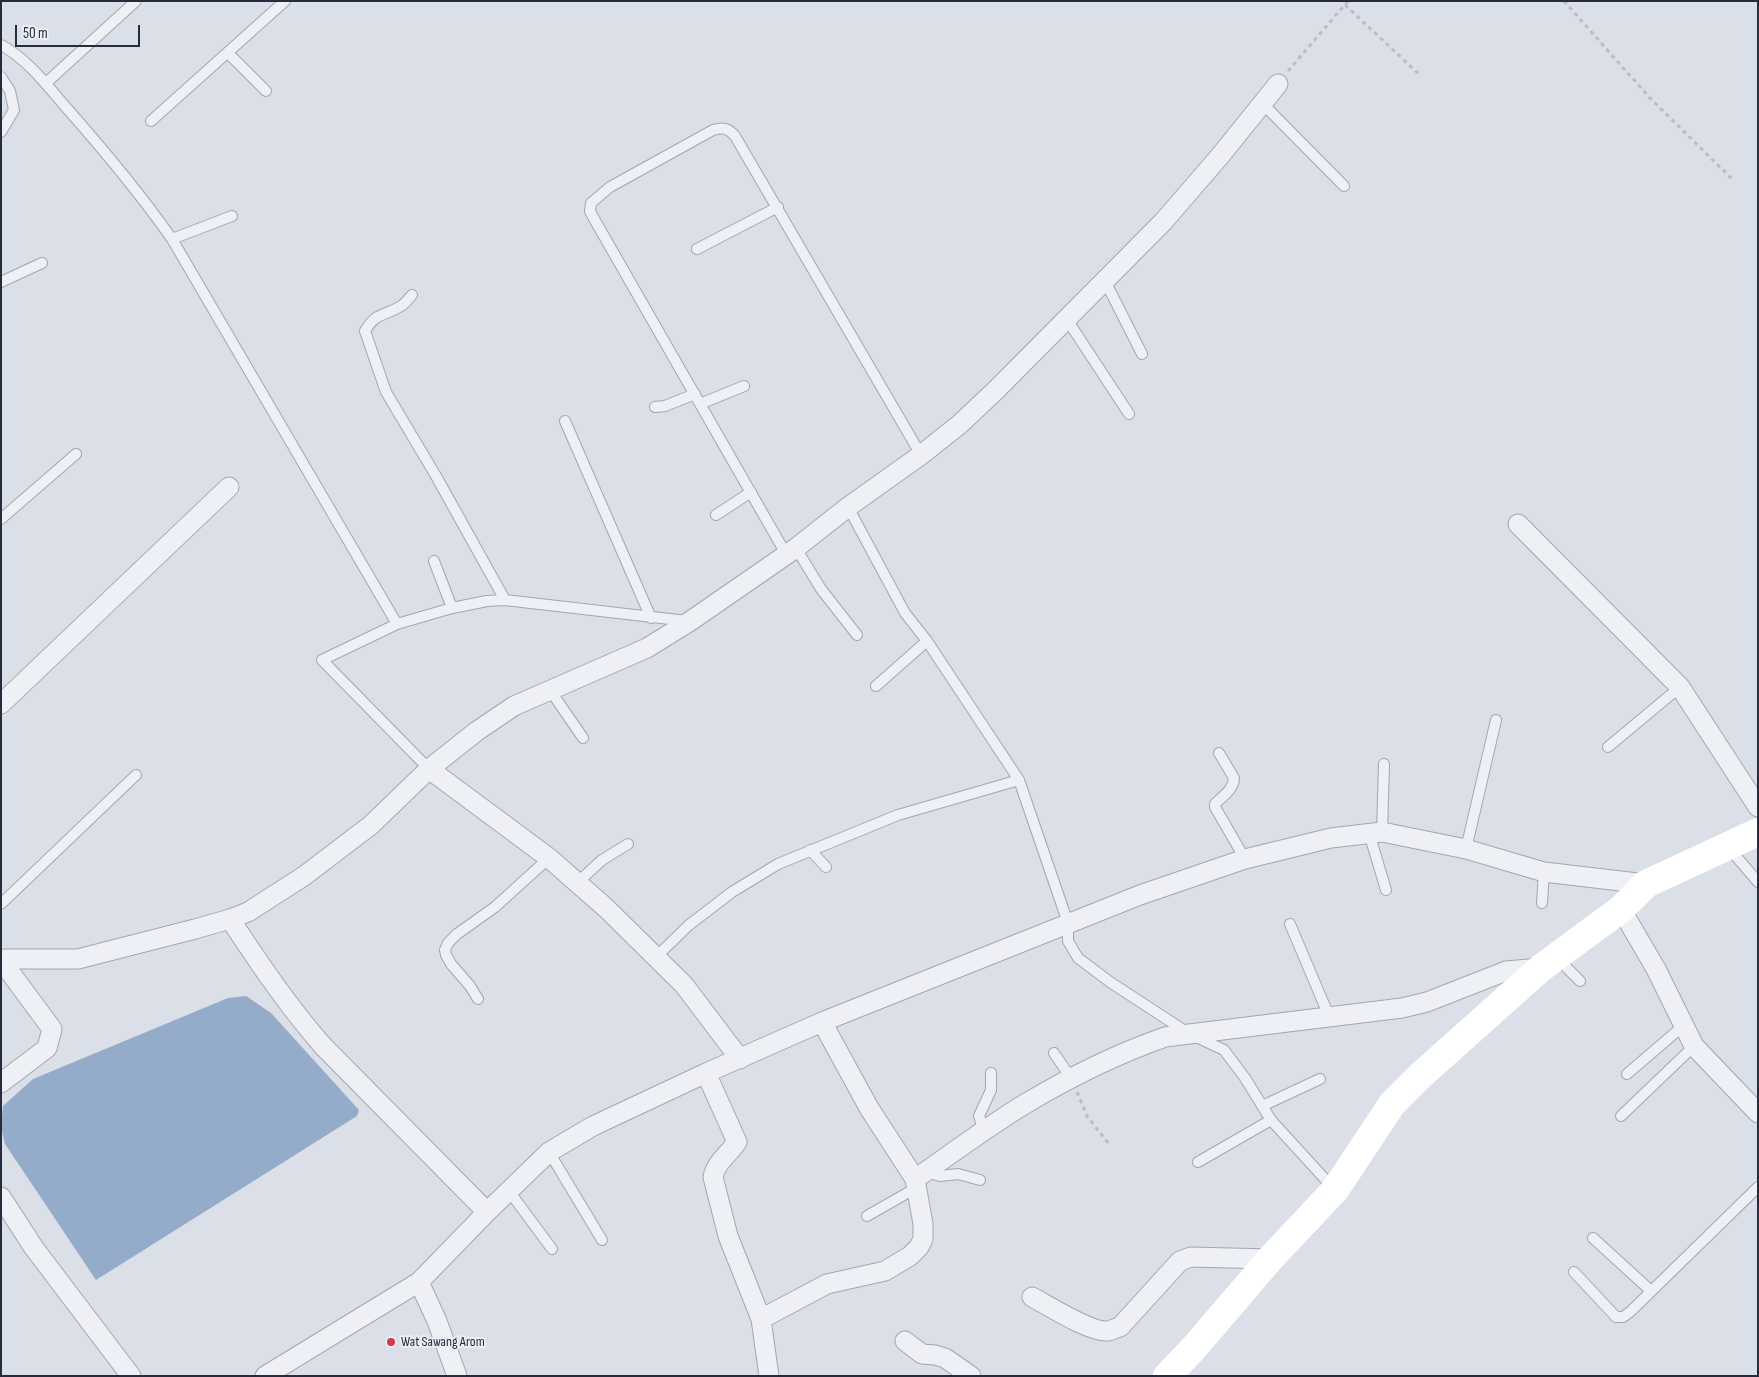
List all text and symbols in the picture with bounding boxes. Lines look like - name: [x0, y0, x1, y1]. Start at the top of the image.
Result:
- scale bar: [18, 15, 142, 47]
- text: 50 m: [23, 24, 48, 43]
- place label: Wat Sawang Arom: [401, 1334, 485, 1350]
- marker: Wat Sawang Arom: [385, 1336, 397, 1348]

